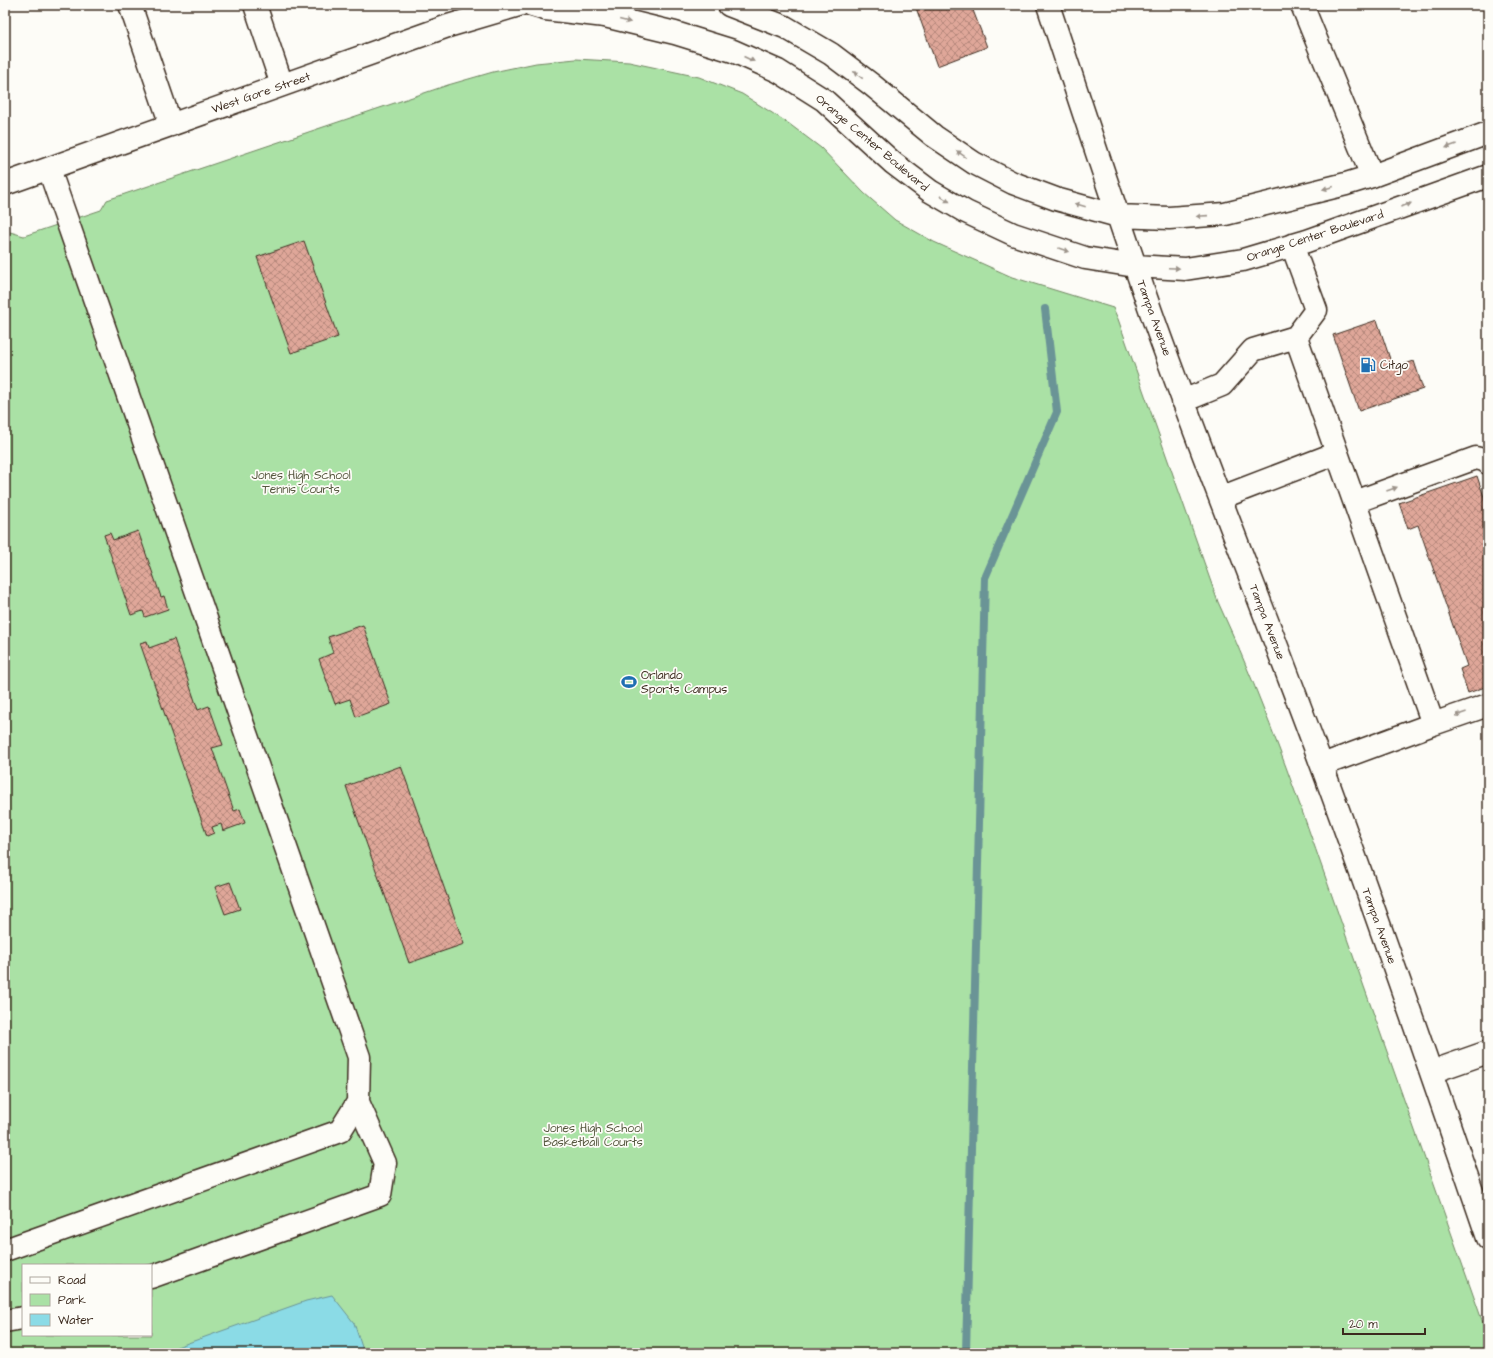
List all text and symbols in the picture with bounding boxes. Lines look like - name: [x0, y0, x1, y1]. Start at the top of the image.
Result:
- one-way arrow: [619, 18, 631, 24]
- one-way arrow: [744, 56, 756, 62]
- street label: West Gore Street: [209, 68, 313, 118]
- one-way arrow: [853, 71, 864, 79]
- street label: Orange Center Boulevard: [811, 91, 932, 196]
- one-way arrow: [1445, 144, 1457, 150]
- one-way arrow: [955, 151, 967, 158]
- one-way arrow: [1322, 185, 1334, 191]
- one-way arrow: [939, 196, 951, 203]
- one-way arrow: [1074, 202, 1086, 208]
- one-way arrow: [1401, 202, 1413, 208]
- street label: Orange Center Boulevard: [1244, 206, 1386, 267]
- one-way arrow: [1196, 212, 1208, 219]
- one-way arrow: [1058, 248, 1070, 254]
- one-way arrow: [1168, 265, 1180, 272]
- street label: Tampa Avenue: [1132, 278, 1176, 359]
- fuel station icon: Citgo: [1359, 356, 1377, 374]
- place label: Citgo: [1380, 357, 1408, 375]
- park label: Jones High School Tennis Courts: [251, 467, 351, 498]
- one-way arrow: [1386, 486, 1398, 492]
- street label: Tampa Avenue: [1245, 582, 1289, 663]
- place label: Orlando Sports Campus: [641, 667, 727, 698]
- sports icon: Orlando Sports Campus: [620, 673, 638, 691]
- one-way arrow: [1454, 712, 1466, 718]
- street label: Tampa Avenue: [1357, 886, 1401, 967]
- park label: Jones High School Basketball Courts: [543, 1120, 643, 1151]
- legend: [22, 1264, 152, 1336]
- text: Road: [58, 1272, 86, 1289]
- text: Park: [58, 1292, 86, 1309]
- scale bar: [1343, 1310, 1425, 1336]
- text: Water: [58, 1312, 94, 1329]
- text: 20 m: [1349, 1316, 1378, 1333]

